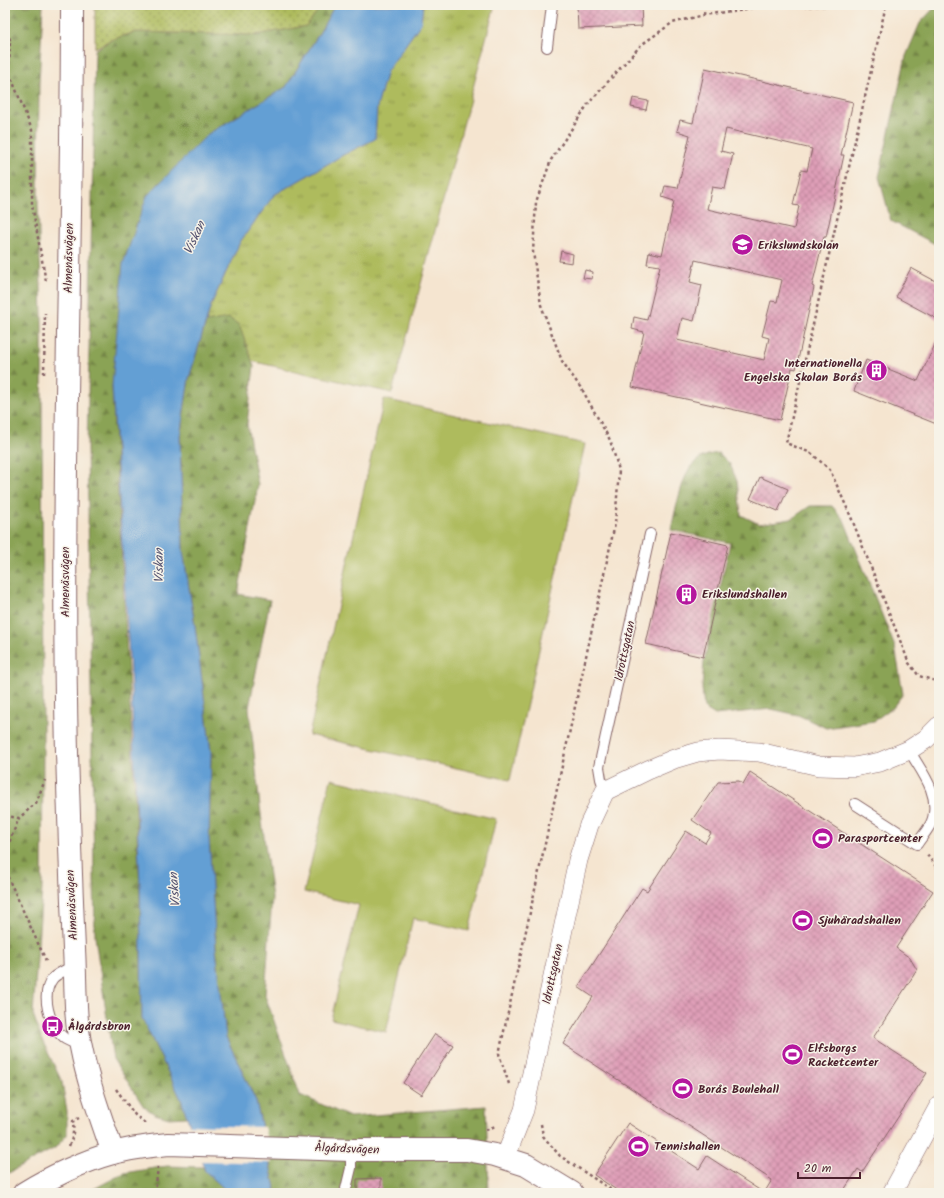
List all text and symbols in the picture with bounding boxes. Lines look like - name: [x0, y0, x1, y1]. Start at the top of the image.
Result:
- water label: Viskan: [178, 217, 212, 258]
- street label: Almenäsvägen: [59, 223, 79, 293]
- school or university icon: Erikslundskolan: [730, 232, 756, 258]
- place label: Erikslundskolan: [758, 236, 839, 255]
- place label: Internationella Engelska Skolan Borås: [744, 354, 862, 387]
- building icon: Internationella Engelska Skolan Borås: [864, 357, 890, 383]
- street label: Almenäsvägen: [56, 547, 75, 617]
- water label: Viskan: [149, 548, 170, 583]
- building icon: Erikslundshallen: [674, 581, 700, 607]
- place label: Erikslundshallen: [702, 585, 787, 604]
- street label: Idrottsgatan: [609, 619, 641, 683]
- sports icon: Parasportcenter: [809, 825, 835, 851]
- place label: Parasportcenter: [838, 829, 923, 848]
- street label: Almenäsvägen: [61, 869, 83, 941]
- water label: Viskan: [163, 871, 187, 908]
- sports icon: Sjuhäradshallen: [790, 907, 816, 933]
- place label: Sjuhäradshallen: [818, 911, 901, 930]
- street label: Idrottsgatan: [537, 942, 569, 1006]
- bus stop icon: Ålgårdsbron: [40, 1013, 66, 1039]
- place label: Ålgårdsbron: [68, 1017, 131, 1036]
- place label: Elfsborgs Racketcenter: [808, 1039, 879, 1072]
- sports icon: Elfsborgs Racketcenter: [779, 1042, 805, 1068]
- sports icon: Borås Boulehall: [670, 1076, 696, 1102]
- place label: Borås Boulehall: [698, 1080, 780, 1099]
- sports icon: Tennishallen: [625, 1133, 651, 1159]
- place label: Tennishallen: [654, 1137, 721, 1156]
- street label: Ålgårdsvägen: [314, 1138, 380, 1160]
- scale bar: [798, 1154, 860, 1180]
- text: 20 m: [804, 1159, 832, 1178]

